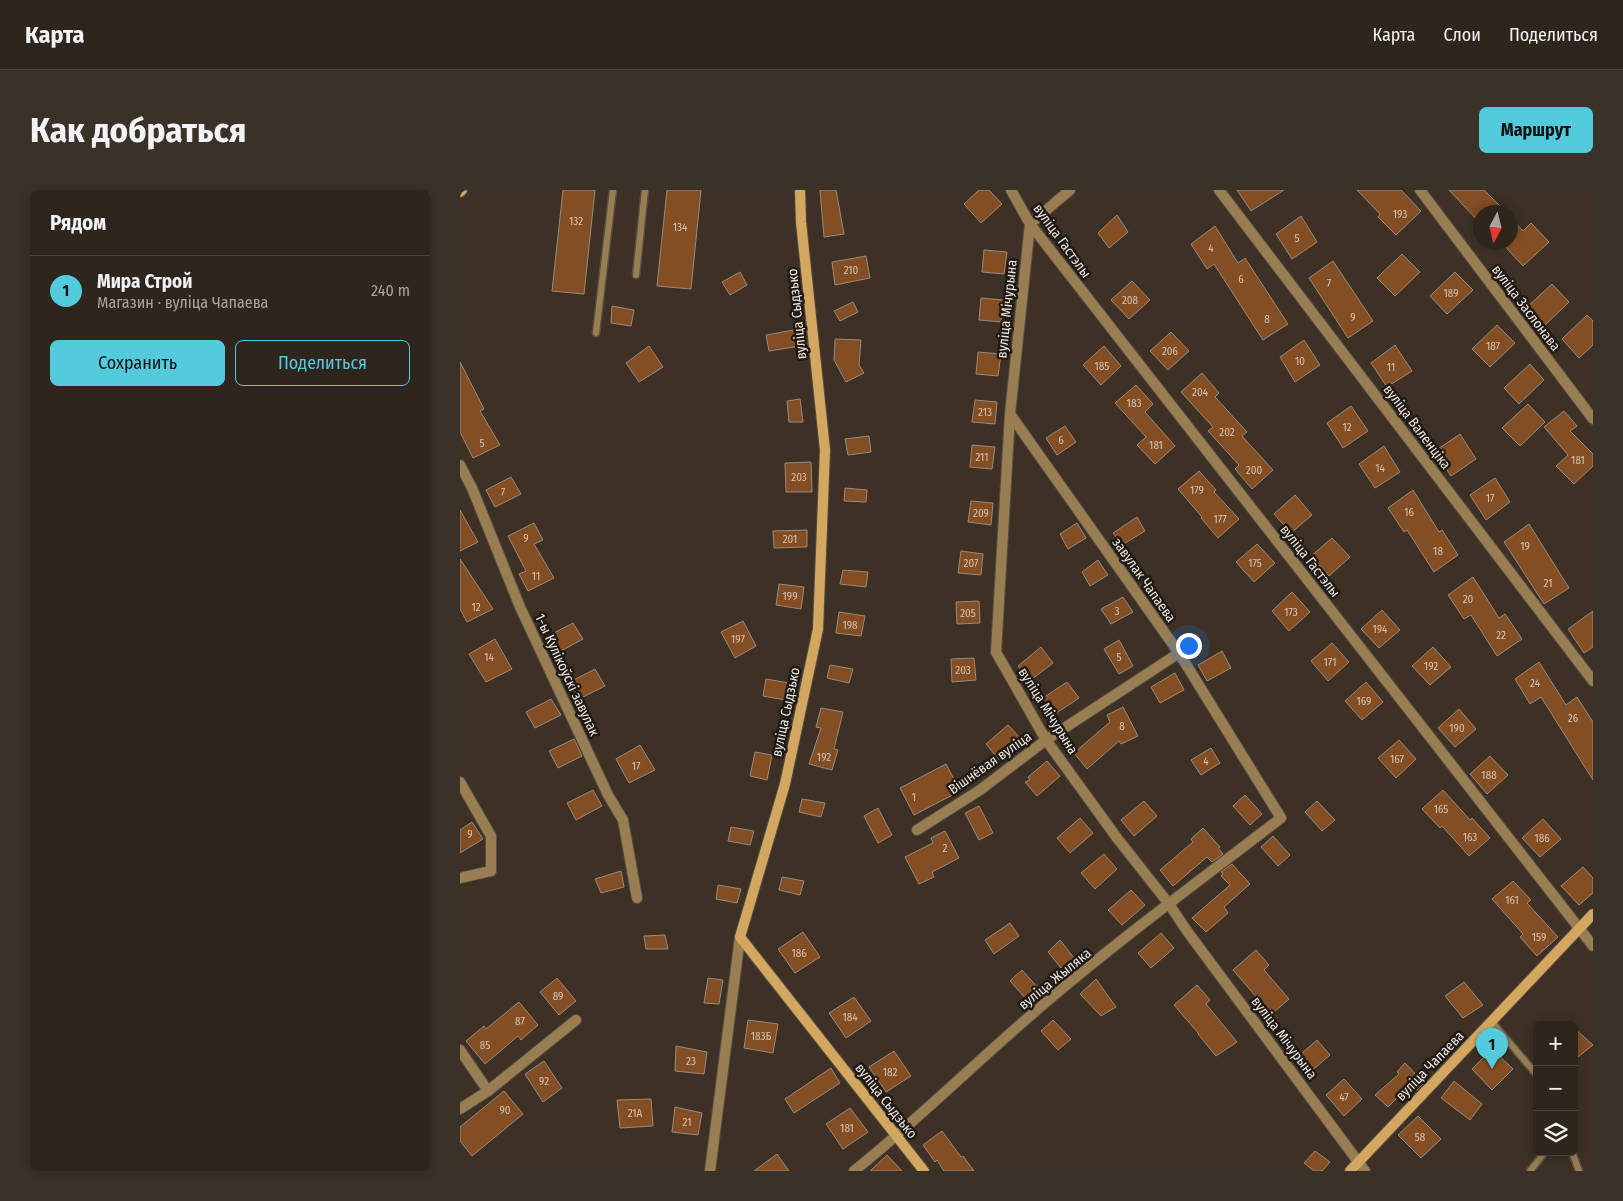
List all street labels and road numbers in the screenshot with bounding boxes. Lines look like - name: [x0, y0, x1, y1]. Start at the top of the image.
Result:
- street label: вуліца Гастэлы: [1029, 201, 1095, 281]
- street label: вуліца Мічурына: [993, 259, 1021, 359]
- street label: вуліца Заслонава: [1488, 262, 1564, 354]
- street label: вуліца Сыдзько: [784, 268, 810, 360]
- street label: вуліца Валенціка: [1380, 381, 1454, 473]
- street label: вуліца Гастэлы: [1276, 521, 1344, 601]
- street label: завулак Чапаева: [1109, 534, 1180, 626]
- street label: 1-ы Кулікоўскі завулак: [531, 611, 603, 739]
- street label: вуліца Мічурына: [1015, 665, 1081, 758]
- street label: вуліца Сыдзько: [768, 666, 804, 758]
- street label: Вішнёвая вуліца: [945, 728, 1035, 798]
- street label: вуліца Жыляка: [1015, 945, 1095, 1013]
- street label: вуліца Мічурына: [1247, 993, 1321, 1083]
- street label: вуліца Чапаева: [1392, 1027, 1468, 1105]
- street label: вуліца Сыдзько: [851, 1060, 921, 1142]

